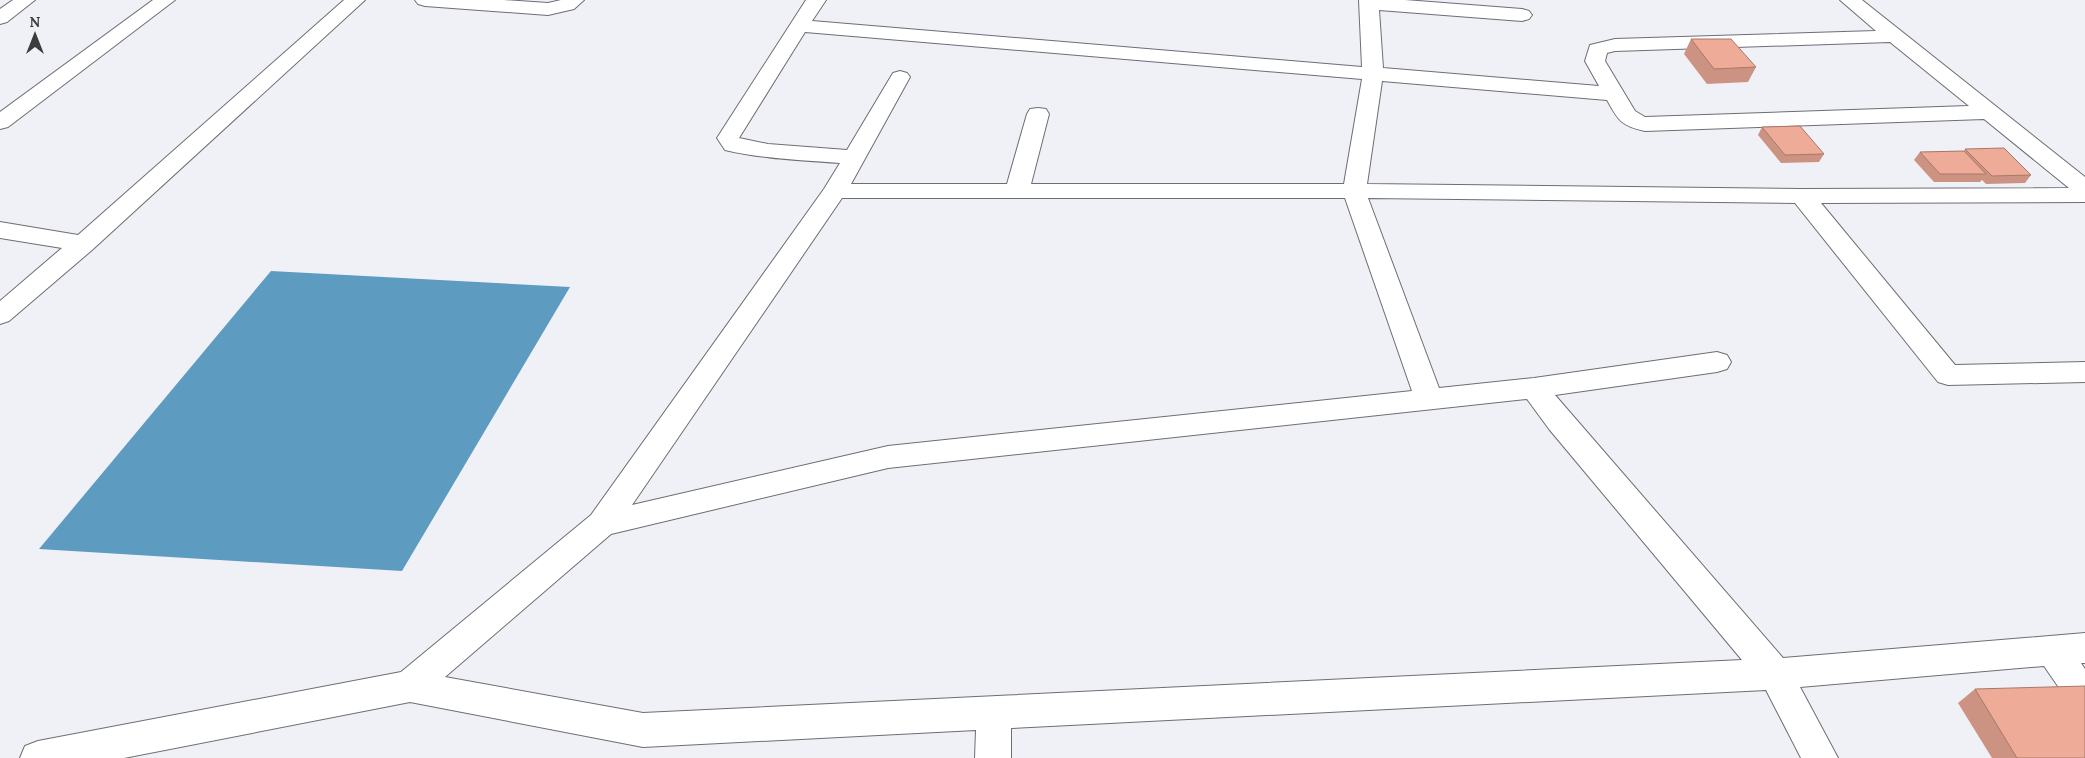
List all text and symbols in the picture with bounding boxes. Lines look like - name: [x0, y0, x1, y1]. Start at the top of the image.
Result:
- north arrow: [10, 10, 60, 60]
- text: N: [30, 13, 41, 31]

